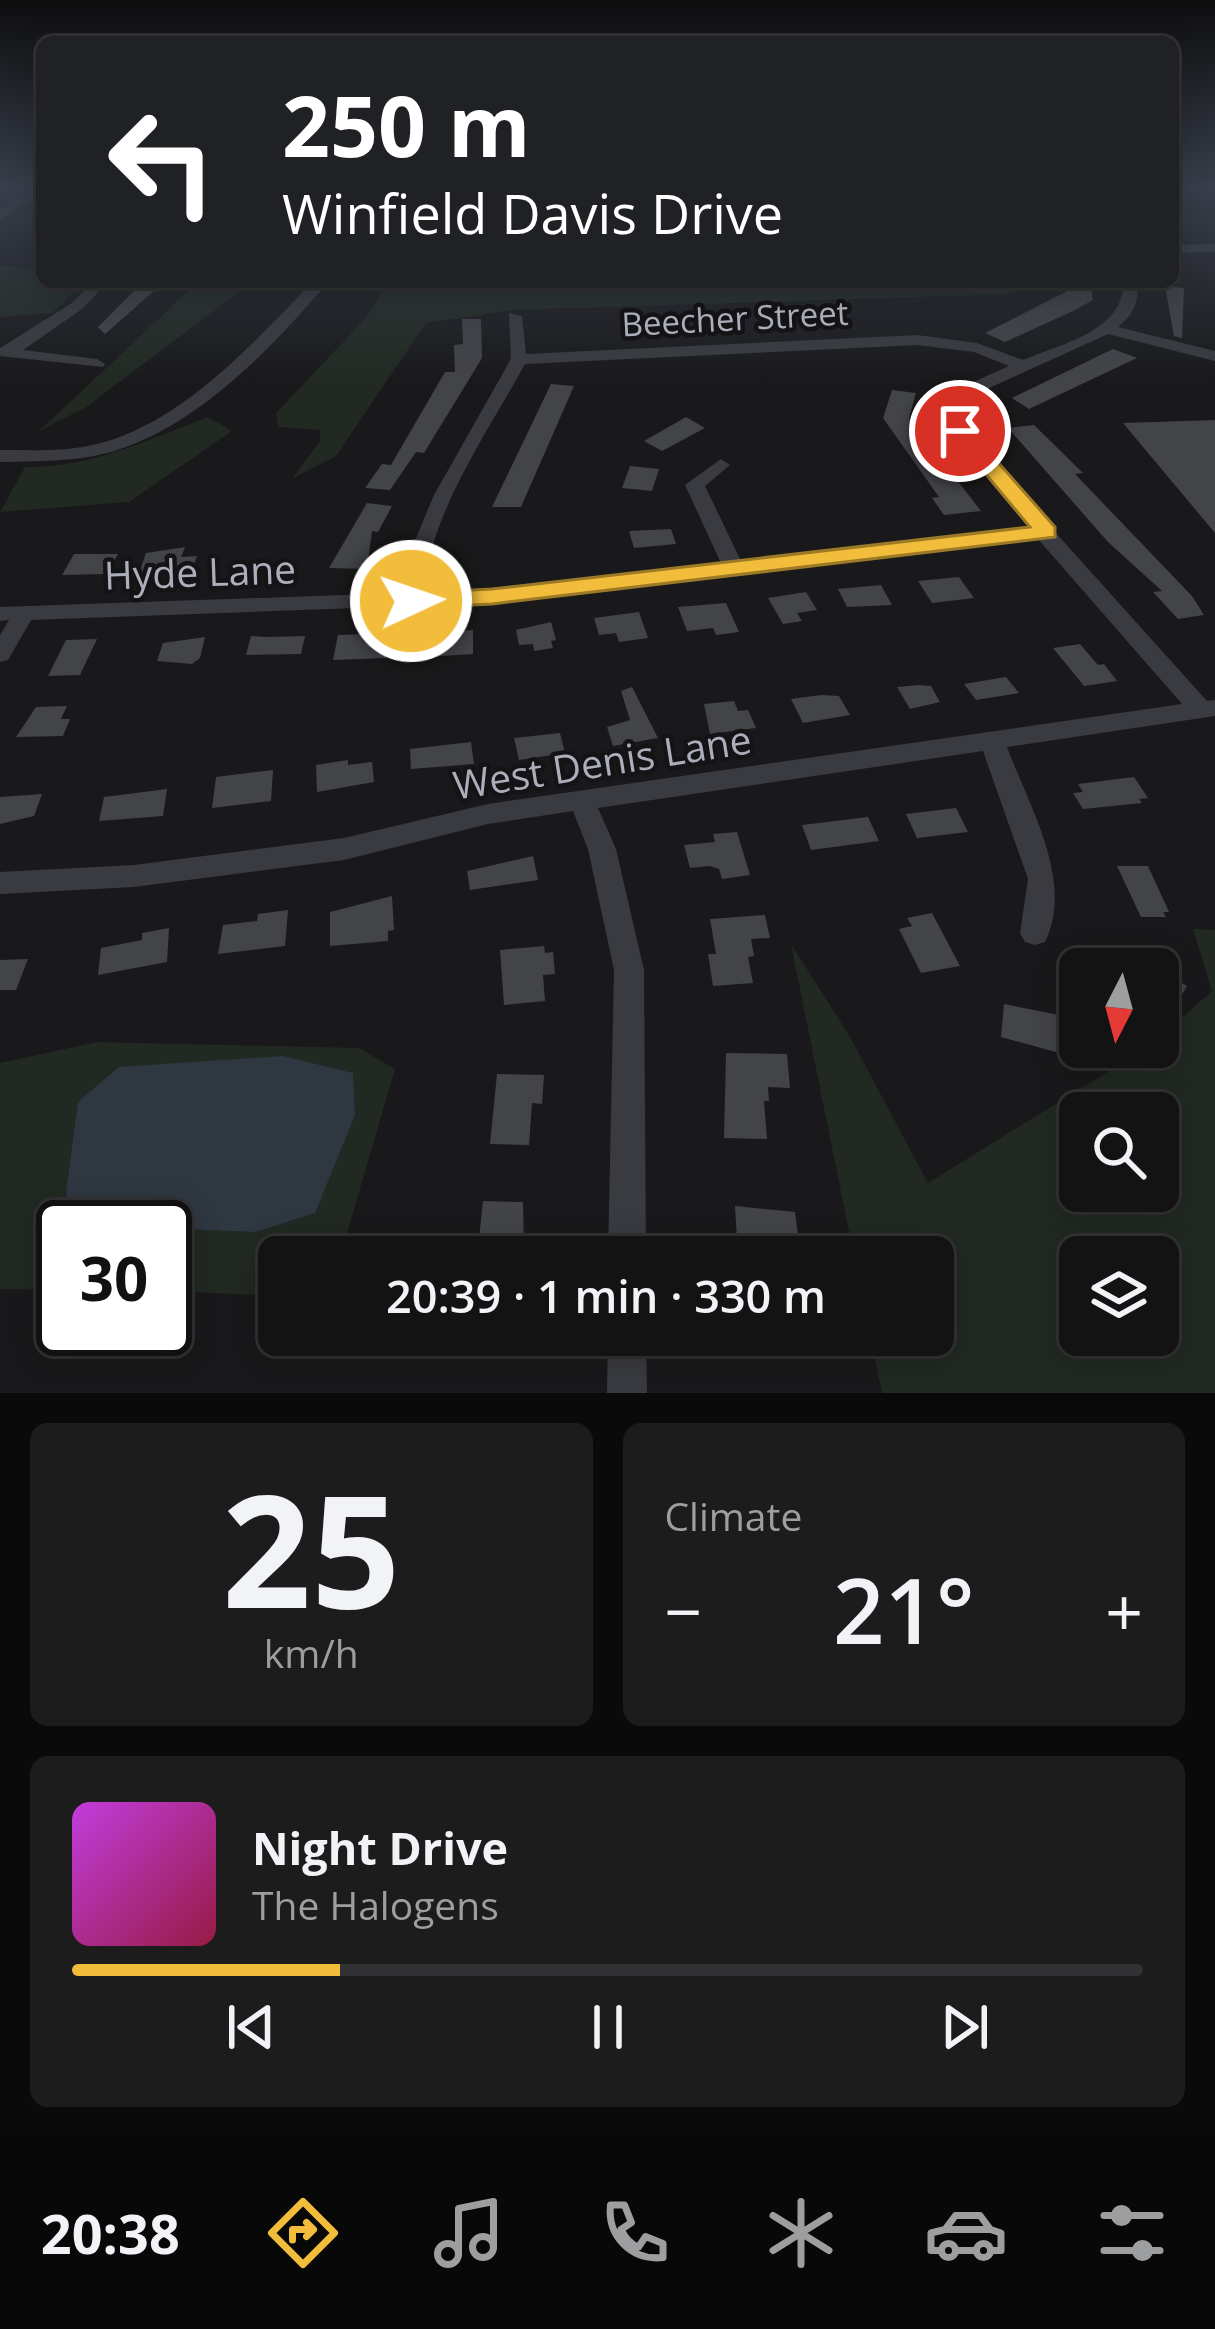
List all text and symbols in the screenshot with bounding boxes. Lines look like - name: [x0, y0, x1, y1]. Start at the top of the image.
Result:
- text: 250 m: [282, 67, 530, 182]
- icon: left: [84, 84, 240, 240]
- text: Winfield Davis Drive: [282, 176, 783, 250]
- street label: Beecher Street: [620, 290, 850, 346]
- pin: [909, 380, 1011, 482]
- icon: arrive: [927, 398, 993, 464]
- position arrow: [348, 538, 474, 664]
- street label: Hyde Lane: [103, 541, 297, 601]
- street label: West Denis Lane: [449, 711, 755, 811]
- north arrow: [1059, 948, 1179, 1068]
- map controls: [1059, 948, 1179, 1356]
- button: search: [1059, 1092, 1179, 1212]
- speed limit sign: 30: [36, 1200, 192, 1356]
- button: layers: [1059, 1236, 1179, 1356]
- text: 20:39 · 1 min · 330 m: [386, 1265, 826, 1326]
- text: 25: [222, 1441, 400, 1654]
- text: Climate: [665, 1489, 802, 1542]
- text: 21°: [833, 1548, 974, 1670]
- text: −: [665, 1565, 702, 1655]
- text: +: [1105, 1565, 1143, 1655]
- text: km/h: [264, 1626, 359, 1679]
- text: Night Drive: [252, 1817, 508, 1878]
- text: The Halogens: [252, 1878, 499, 1931]
- icon: previous: [218, 1994, 284, 2060]
- icon: pause: [575, 1994, 641, 2060]
- icon: next: [932, 1994, 998, 2060]
- icon: directions: [261, 2191, 345, 2275]
- icon: music: [427, 2191, 511, 2275]
- icon: phone: [593, 2191, 677, 2275]
- icon: climate: [759, 2191, 843, 2275]
- icon: car: [924, 2191, 1008, 2275]
- icon: filters: [1090, 2191, 1174, 2275]
- text: 20:38: [41, 2196, 180, 2270]

